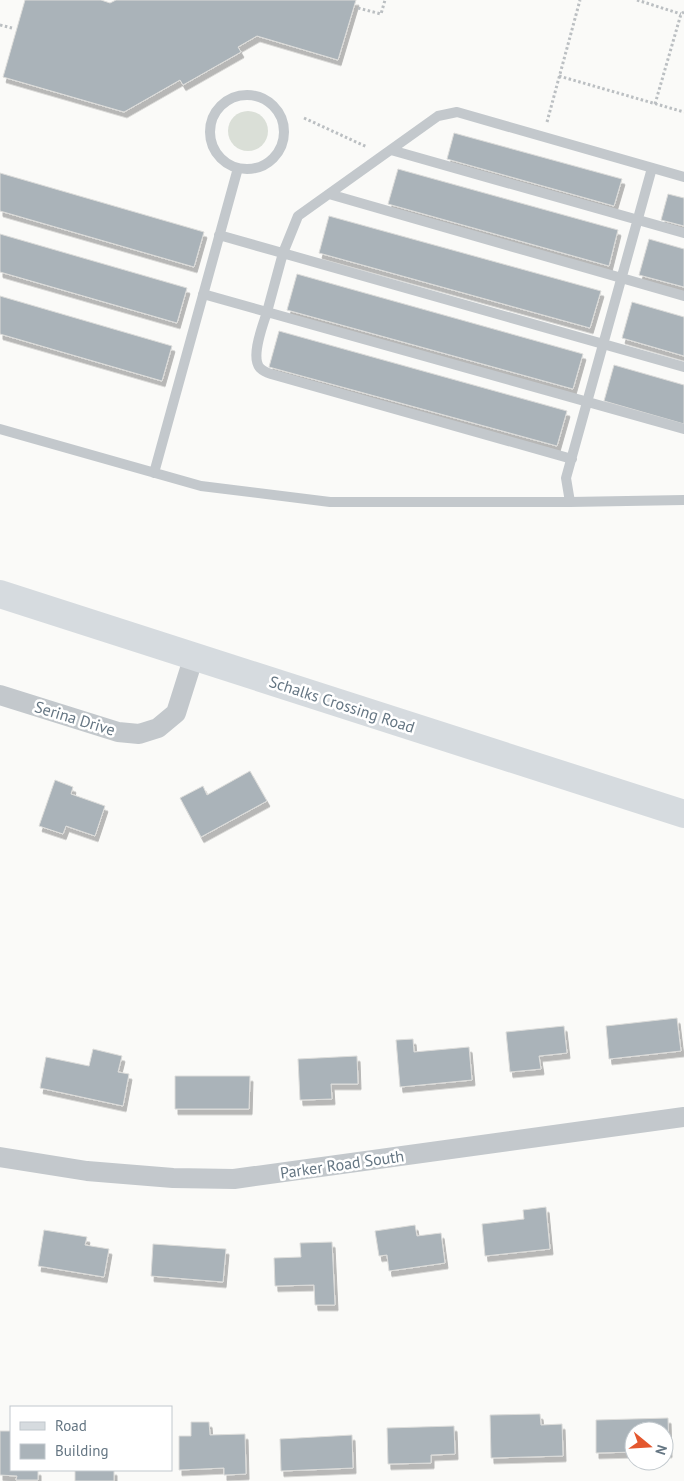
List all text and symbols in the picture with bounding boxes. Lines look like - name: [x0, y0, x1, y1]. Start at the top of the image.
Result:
- street label: Schalks Crossing Road: [267, 671, 417, 737]
- street label: Serina Drive: [32, 696, 118, 740]
- street label: Parker Road South: [279, 1145, 405, 1183]
- legend: [10, 1406, 172, 1471]
- text: Road: [55, 1416, 87, 1435]
- north arrow: [624, 1421, 674, 1471]
- text: Building: [55, 1441, 109, 1460]
- text: N: [651, 1443, 671, 1457]

